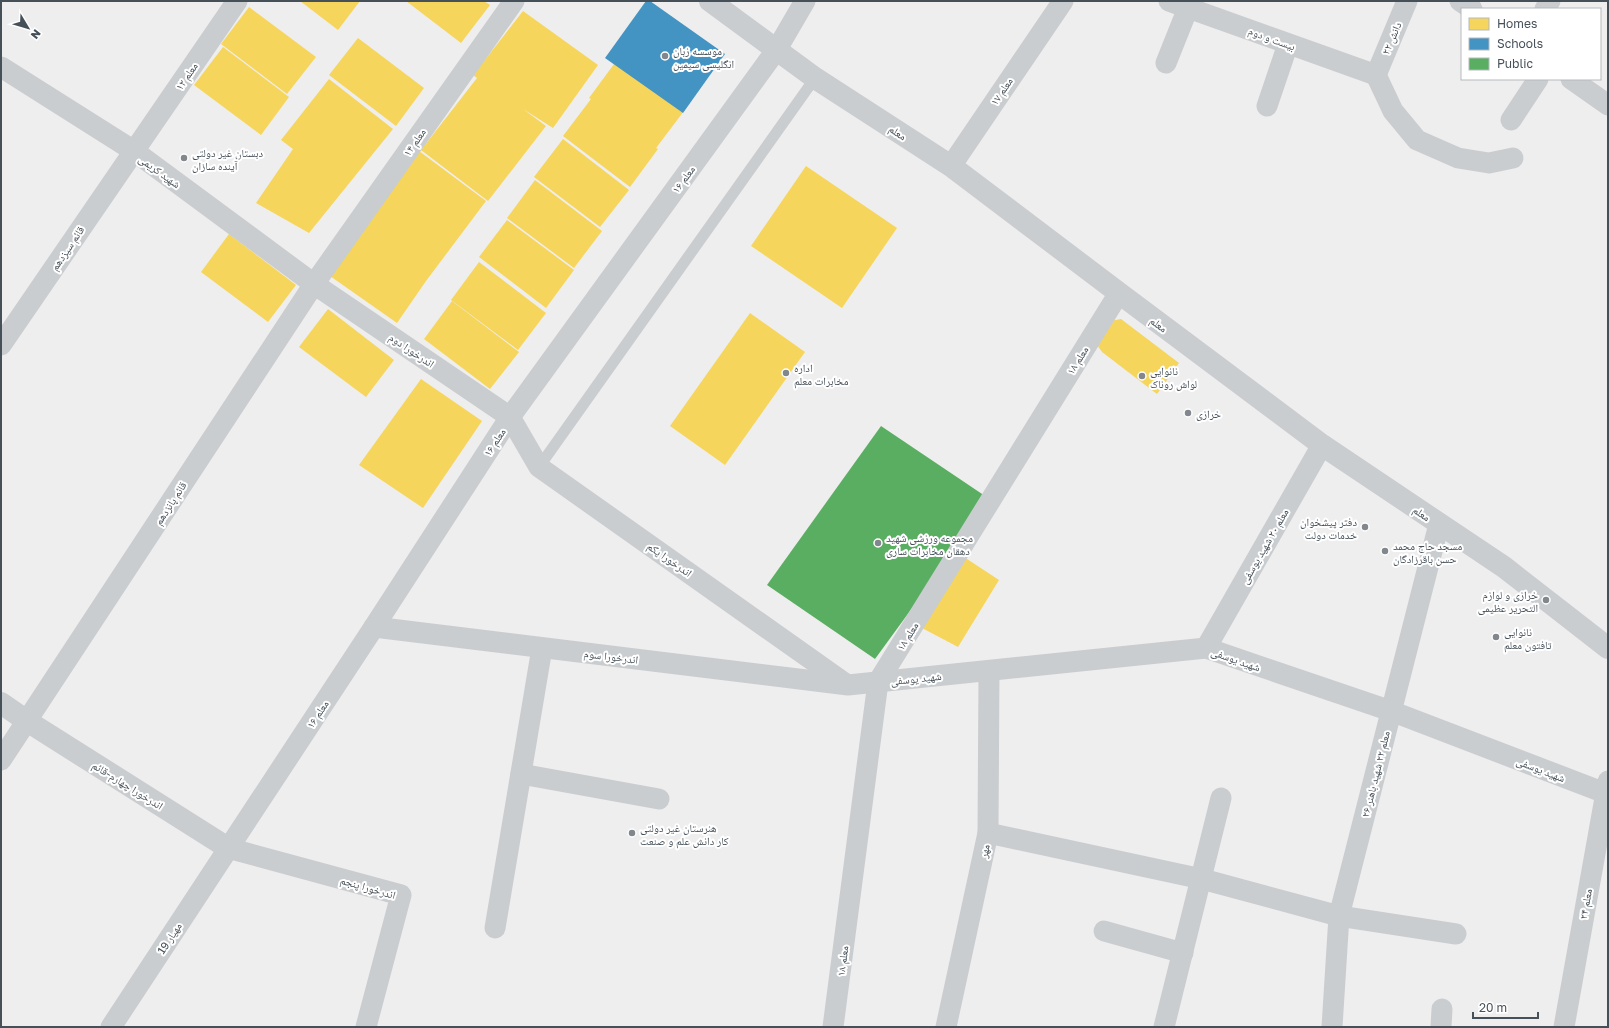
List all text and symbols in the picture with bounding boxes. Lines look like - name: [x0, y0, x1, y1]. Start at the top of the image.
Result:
- north arrow: [8, 8, 48, 48]
- legend: [1461, 8, 1601, 80]
- text: Homes: [1497, 16, 1537, 31]
- street label: دانش ۲۲: [1378, 19, 1405, 57]
- street label: بیست و دوم: [1246, 24, 1297, 53]
- text: N: [29, 27, 44, 42]
- text: Schools: [1497, 36, 1543, 51]
- place label: موسسه زبان انگلیسی سیمین: [673, 44, 734, 71]
- marker: موسسه زبان انگلیسی سیمین: [660, 51, 670, 61]
- text: Public: [1497, 56, 1534, 71]
- street label: معلم ١٢: [172, 60, 202, 93]
- street label: معلم ١٧: [987, 75, 1017, 108]
- street label: معلم: [886, 122, 909, 144]
- street label: معلم ۱۴: [400, 126, 430, 159]
- place label: دبستان غیر دولتی آینده سازان: [192, 146, 264, 173]
- street label: شهید کریمی: [136, 152, 183, 191]
- marker: دبستان غیر دولتی آینده سازان: [179, 153, 189, 163]
- street label: معلم ۱۶: [669, 163, 699, 196]
- street label: قائم سیزدهم: [47, 223, 88, 274]
- street label: معلم: [1147, 313, 1170, 336]
- street label: اندرخورا دوم: [386, 330, 437, 371]
- street label: معلم ۱۸: [1063, 344, 1092, 378]
- place label: اداره مخابرات معلم: [794, 361, 849, 389]
- place label: نانوایی لواش روناک: [1150, 364, 1197, 391]
- marker: اداره مخابرات معلم: [781, 368, 791, 378]
- marker: نانوایی لواش روناک: [1137, 371, 1147, 381]
- place label: خرازی: [1196, 407, 1221, 421]
- marker: خرازی: [1183, 408, 1193, 418]
- street label: معلم ۱۶: [480, 426, 509, 460]
- street label: قائم پانزدهم: [151, 479, 191, 528]
- street label: معلم: [1410, 503, 1433, 525]
- street label: معلم ۲۰ شهید یوسفی: [1237, 506, 1293, 587]
- place label: دفتر پیشخوان خدمات دولت: [1300, 515, 1357, 541]
- marker: دفتر پیشخوان خدمات دولت: [1360, 522, 1370, 532]
- place label: مجموعه ورزشی شهید دهقان مخابرات ساری: [886, 531, 973, 558]
- marker: مجموعه ورزشی شهید دهقان مخابرات ساری: [873, 538, 883, 548]
- street label: اندرخورا یکم: [644, 539, 695, 581]
- place label: مسجد حاج محمد حسن باقرزادگان: [1393, 539, 1462, 566]
- marker: مسجد حاج محمد حسن باقرزادگان: [1380, 546, 1390, 556]
- place label: خرازی و لوازم التحریر عظیمی: [1478, 588, 1538, 615]
- marker: خرازی و لوازم التحریر عظیمی: [1541, 595, 1551, 605]
- street label: معلم ۱۸: [893, 620, 922, 654]
- place label: نانوایی تافتون معلم: [1504, 625, 1552, 653]
- marker: نانوایی تافتون معلم: [1491, 632, 1501, 642]
- street label: شهید یوسفی: [1209, 644, 1262, 674]
- street label: اندرخورا سوم: [583, 646, 639, 667]
- street label: شهید یوسفی: [890, 669, 942, 688]
- street label: معلم ۱۶: [303, 698, 332, 732]
- street label: معلم ۲۲ شهید باهنر ۲۶: [1358, 729, 1394, 819]
- street label: شهید یوسفی: [1514, 754, 1567, 785]
- street label: اندرخورا چهارم-قائم: [89, 758, 166, 814]
- place label: هنرستان غیر دولتی کار دانش علم و صنعت: [640, 821, 729, 849]
- marker: هنرستان غیر دولتی کار دانش علم و صنعت: [627, 828, 637, 838]
- street label: مهر: [976, 843, 992, 860]
- street label: اندرخورا پنجم: [338, 873, 397, 903]
- street label: معلم ۲۴: [1576, 888, 1596, 921]
- street label: مهیار 19: [154, 920, 184, 956]
- street label: معلم ۱۸: [834, 945, 852, 977]
- scale bar: [1473, 994, 1538, 1020]
- text: 20 m: [1479, 1000, 1507, 1015]

